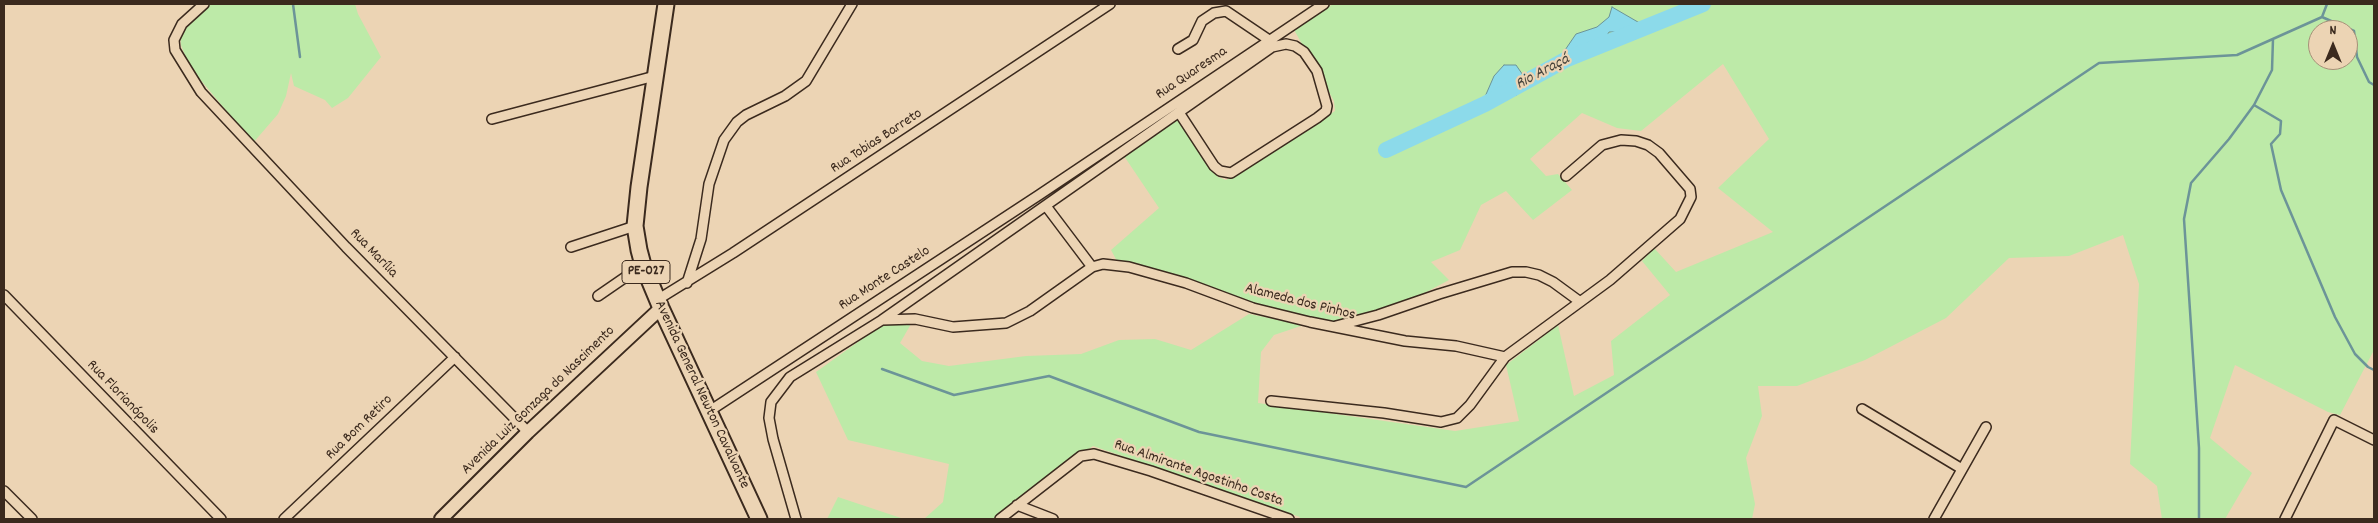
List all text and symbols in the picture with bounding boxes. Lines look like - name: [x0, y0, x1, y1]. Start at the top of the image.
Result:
- north arrow: [2308, 20, 2358, 70]
- text: N: [2330, 21, 2336, 41]
- street label: Rua Quaresma: [1153, 44, 1231, 104]
- water label: Rio Araçá: [1513, 51, 1573, 95]
- street label: Rua Tobias Barreto: [828, 106, 926, 178]
- street label: Rua Marília: [345, 226, 401, 282]
- street label: Rua Monte Castelo: [836, 243, 934, 315]
- road number: PE-027: [622, 260, 670, 284]
- street label: Alameda dos Pinhos: [1243, 281, 1357, 325]
- street label: Avenida General Newton Cavalvante: [649, 298, 753, 492]
- street label: Avenida Luiz Gonzaga do Nascimento: [459, 323, 619, 479]
- street label: Rua Florianópolis: [82, 357, 162, 439]
- street label: Rua Bom Retiro: [323, 392, 397, 464]
- street label: Rua Almirante Agostinho Costa: [1111, 437, 1285, 511]

